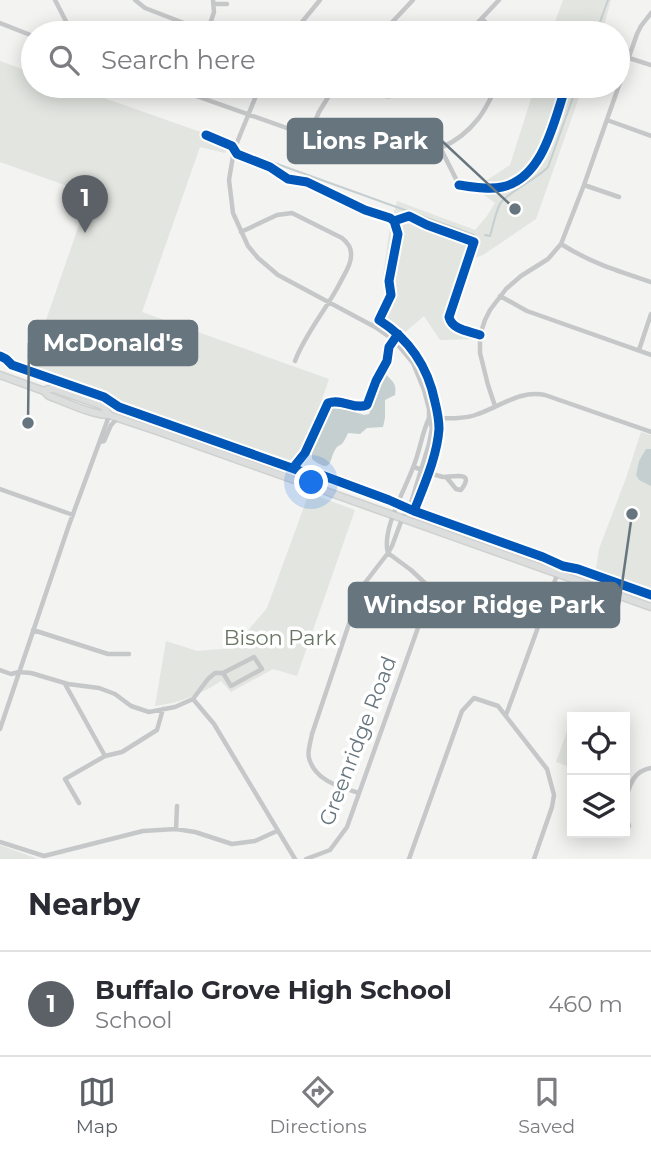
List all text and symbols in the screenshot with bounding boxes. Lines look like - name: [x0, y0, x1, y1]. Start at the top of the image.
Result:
- search box: [21, 21, 630, 98]
- icon: search: [45, 41, 83, 79]
- text: Search here: [101, 44, 256, 76]
- callout: Lions Park: [288, 119, 442, 163]
- text: Lions Park: [302, 127, 429, 155]
- pin: 1: [62, 175, 108, 233]
- callout: McDonald's: [29, 321, 197, 365]
- text: McDonald's: [43, 329, 183, 357]
- your location: [294, 465, 328, 499]
- callout: Windsor Ridge Park: [349, 583, 619, 627]
- text: Windsor Ridge Park: [363, 591, 606, 619]
- park label: Bison Park: [224, 625, 337, 650]
- street label: Greenridge Road: [314, 653, 401, 829]
- map controls: [567, 712, 630, 838]
- button: locate: [567, 712, 630, 775]
- button: layers: [567, 775, 630, 838]
- text: Nearby: [28, 886, 140, 923]
- text: Buffalo Grove High School: [95, 974, 452, 1006]
- text: 1: [46, 990, 56, 1018]
- text: 460 m: [548, 990, 623, 1018]
- text: School: [95, 1006, 173, 1034]
- tab: Map: [76, 1073, 118, 1138]
- tab: Directions: [269, 1073, 367, 1138]
- tab: Saved: [518, 1073, 575, 1138]

